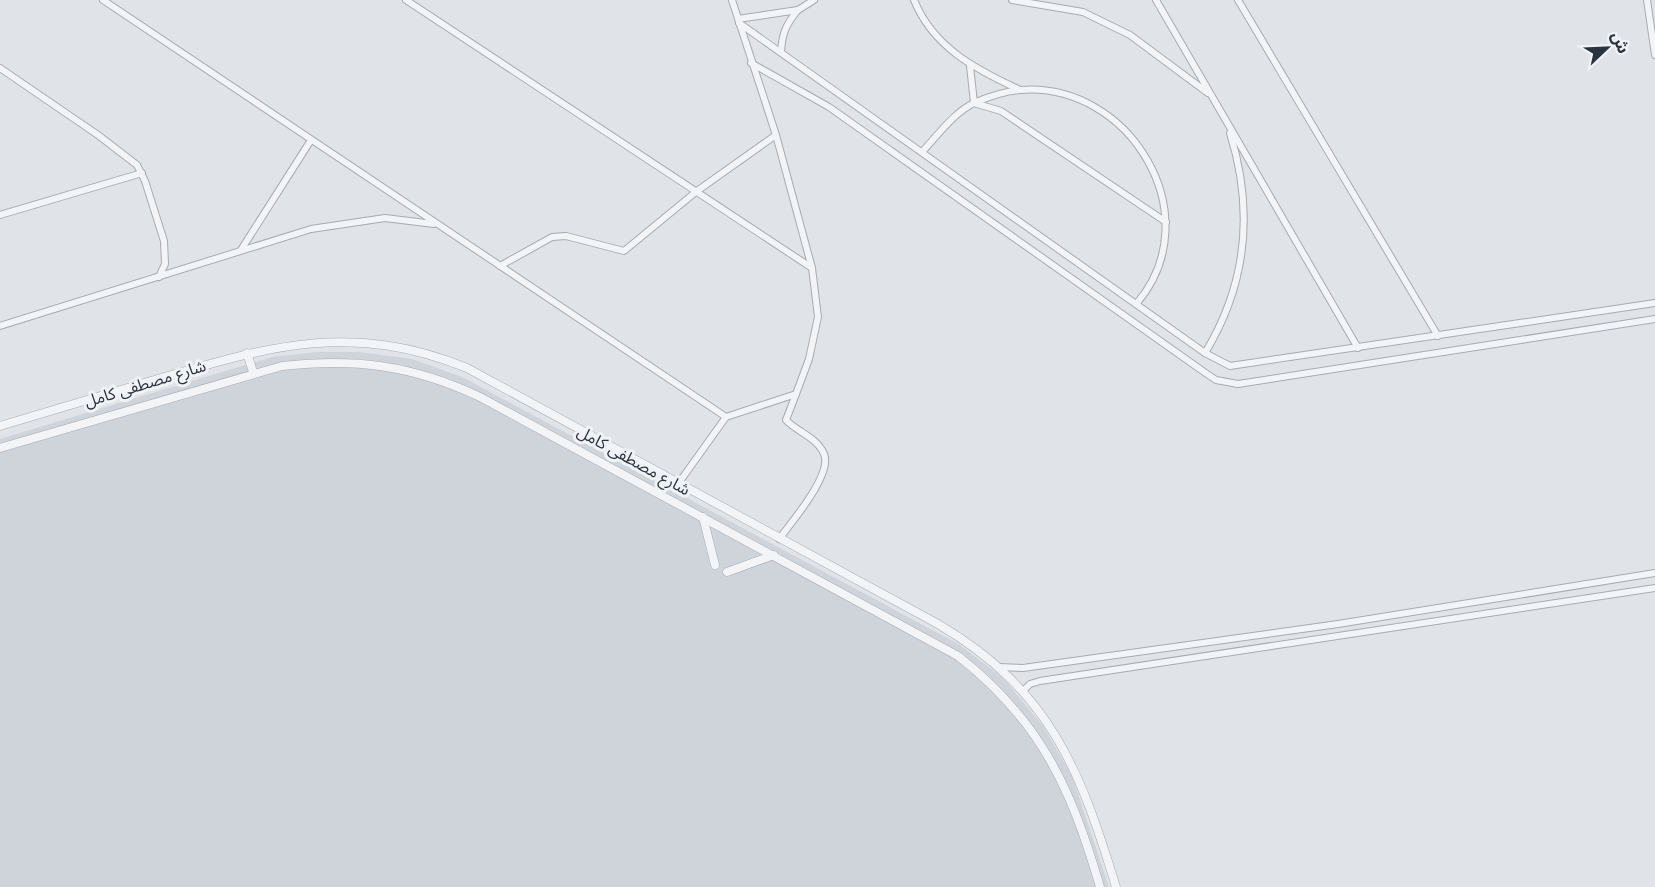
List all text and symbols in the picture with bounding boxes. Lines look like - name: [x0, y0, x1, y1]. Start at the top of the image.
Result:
- north arrow: [1577, 18, 1637, 78]
- text: ش: [1607, 28, 1634, 56]
- street label: شارع مصطفى كامل: [82, 355, 209, 414]
- street label: شارع مصطفى كامل: [573, 421, 694, 502]

